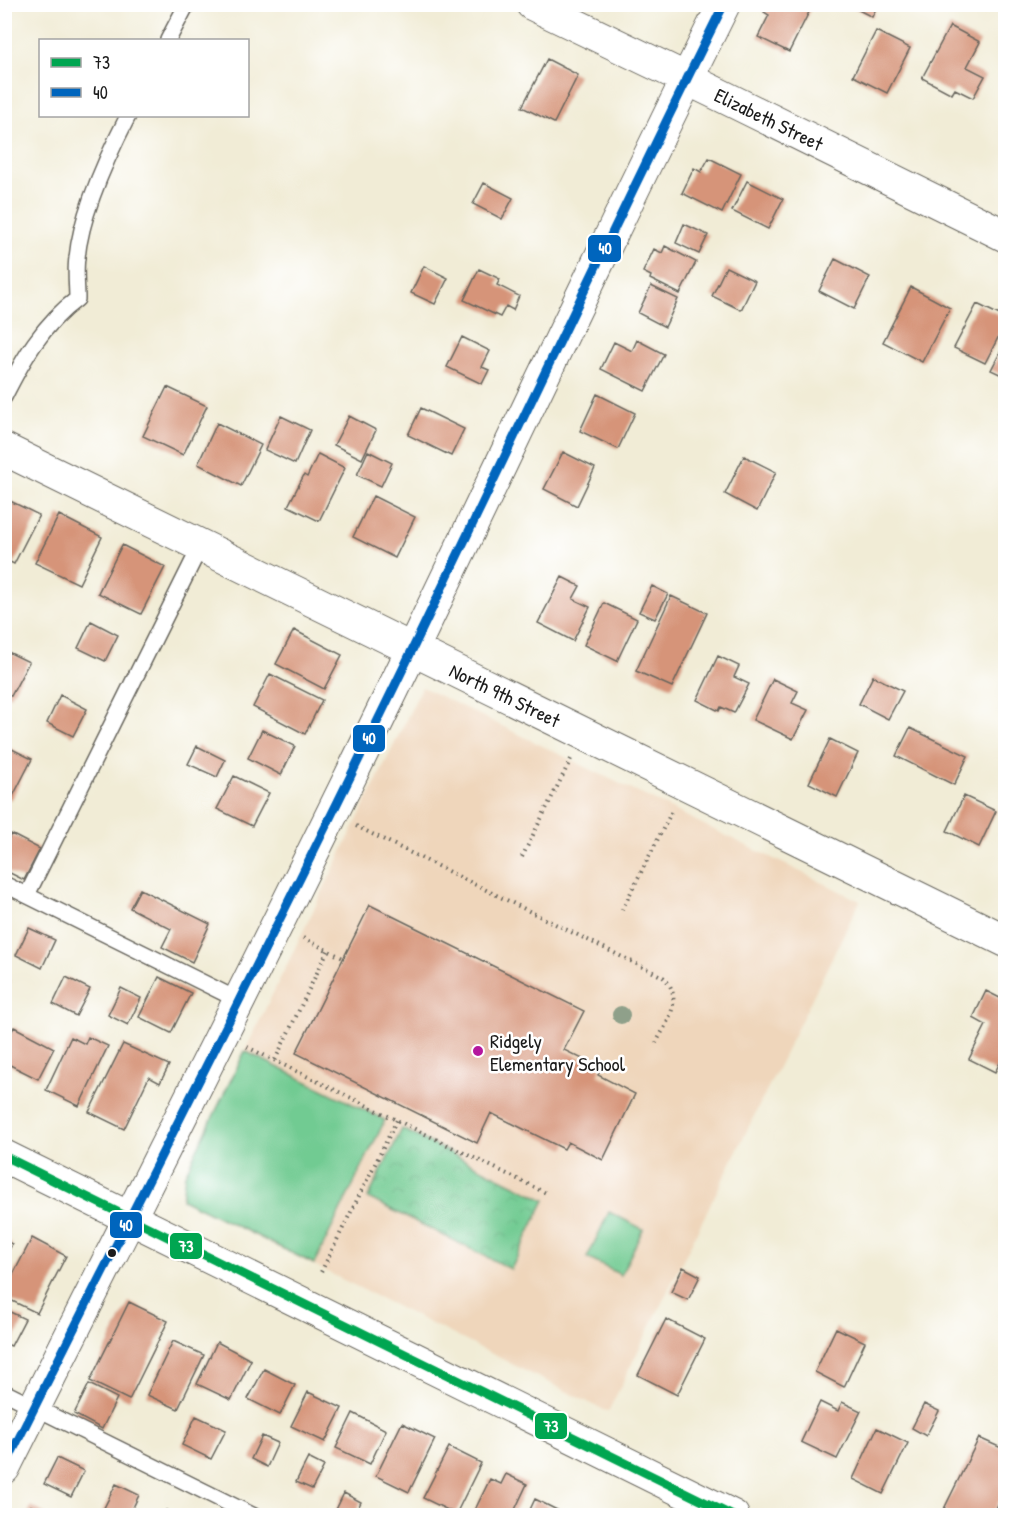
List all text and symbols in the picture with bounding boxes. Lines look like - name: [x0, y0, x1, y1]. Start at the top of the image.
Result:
- legend: [39, 39, 249, 117]
- text: 73: [93, 50, 110, 75]
- text: 40: [93, 80, 108, 105]
- street label: Elizabeth Street: [710, 81, 829, 157]
- line badge: 40: [587, 234, 622, 263]
- text: 40: [598, 237, 612, 259]
- street label: North 9th Street: [445, 657, 566, 734]
- line badge: 40: [352, 724, 386, 753]
- text: 40: [362, 727, 376, 749]
- place label: Ridgely Elementary School: [490, 1027, 626, 1077]
- marker: Ridgely Elementary School: [471, 1044, 485, 1058]
- line badge: 40: [109, 1211, 143, 1239]
- text: 40: [119, 1214, 133, 1236]
- line badge: 73: [169, 1232, 203, 1260]
- text: 73: [177, 1235, 194, 1257]
- unlabelled marker: [106, 1247, 118, 1259]
- line badge: 73: [534, 1412, 568, 1440]
- text: 73: [542, 1415, 559, 1437]

